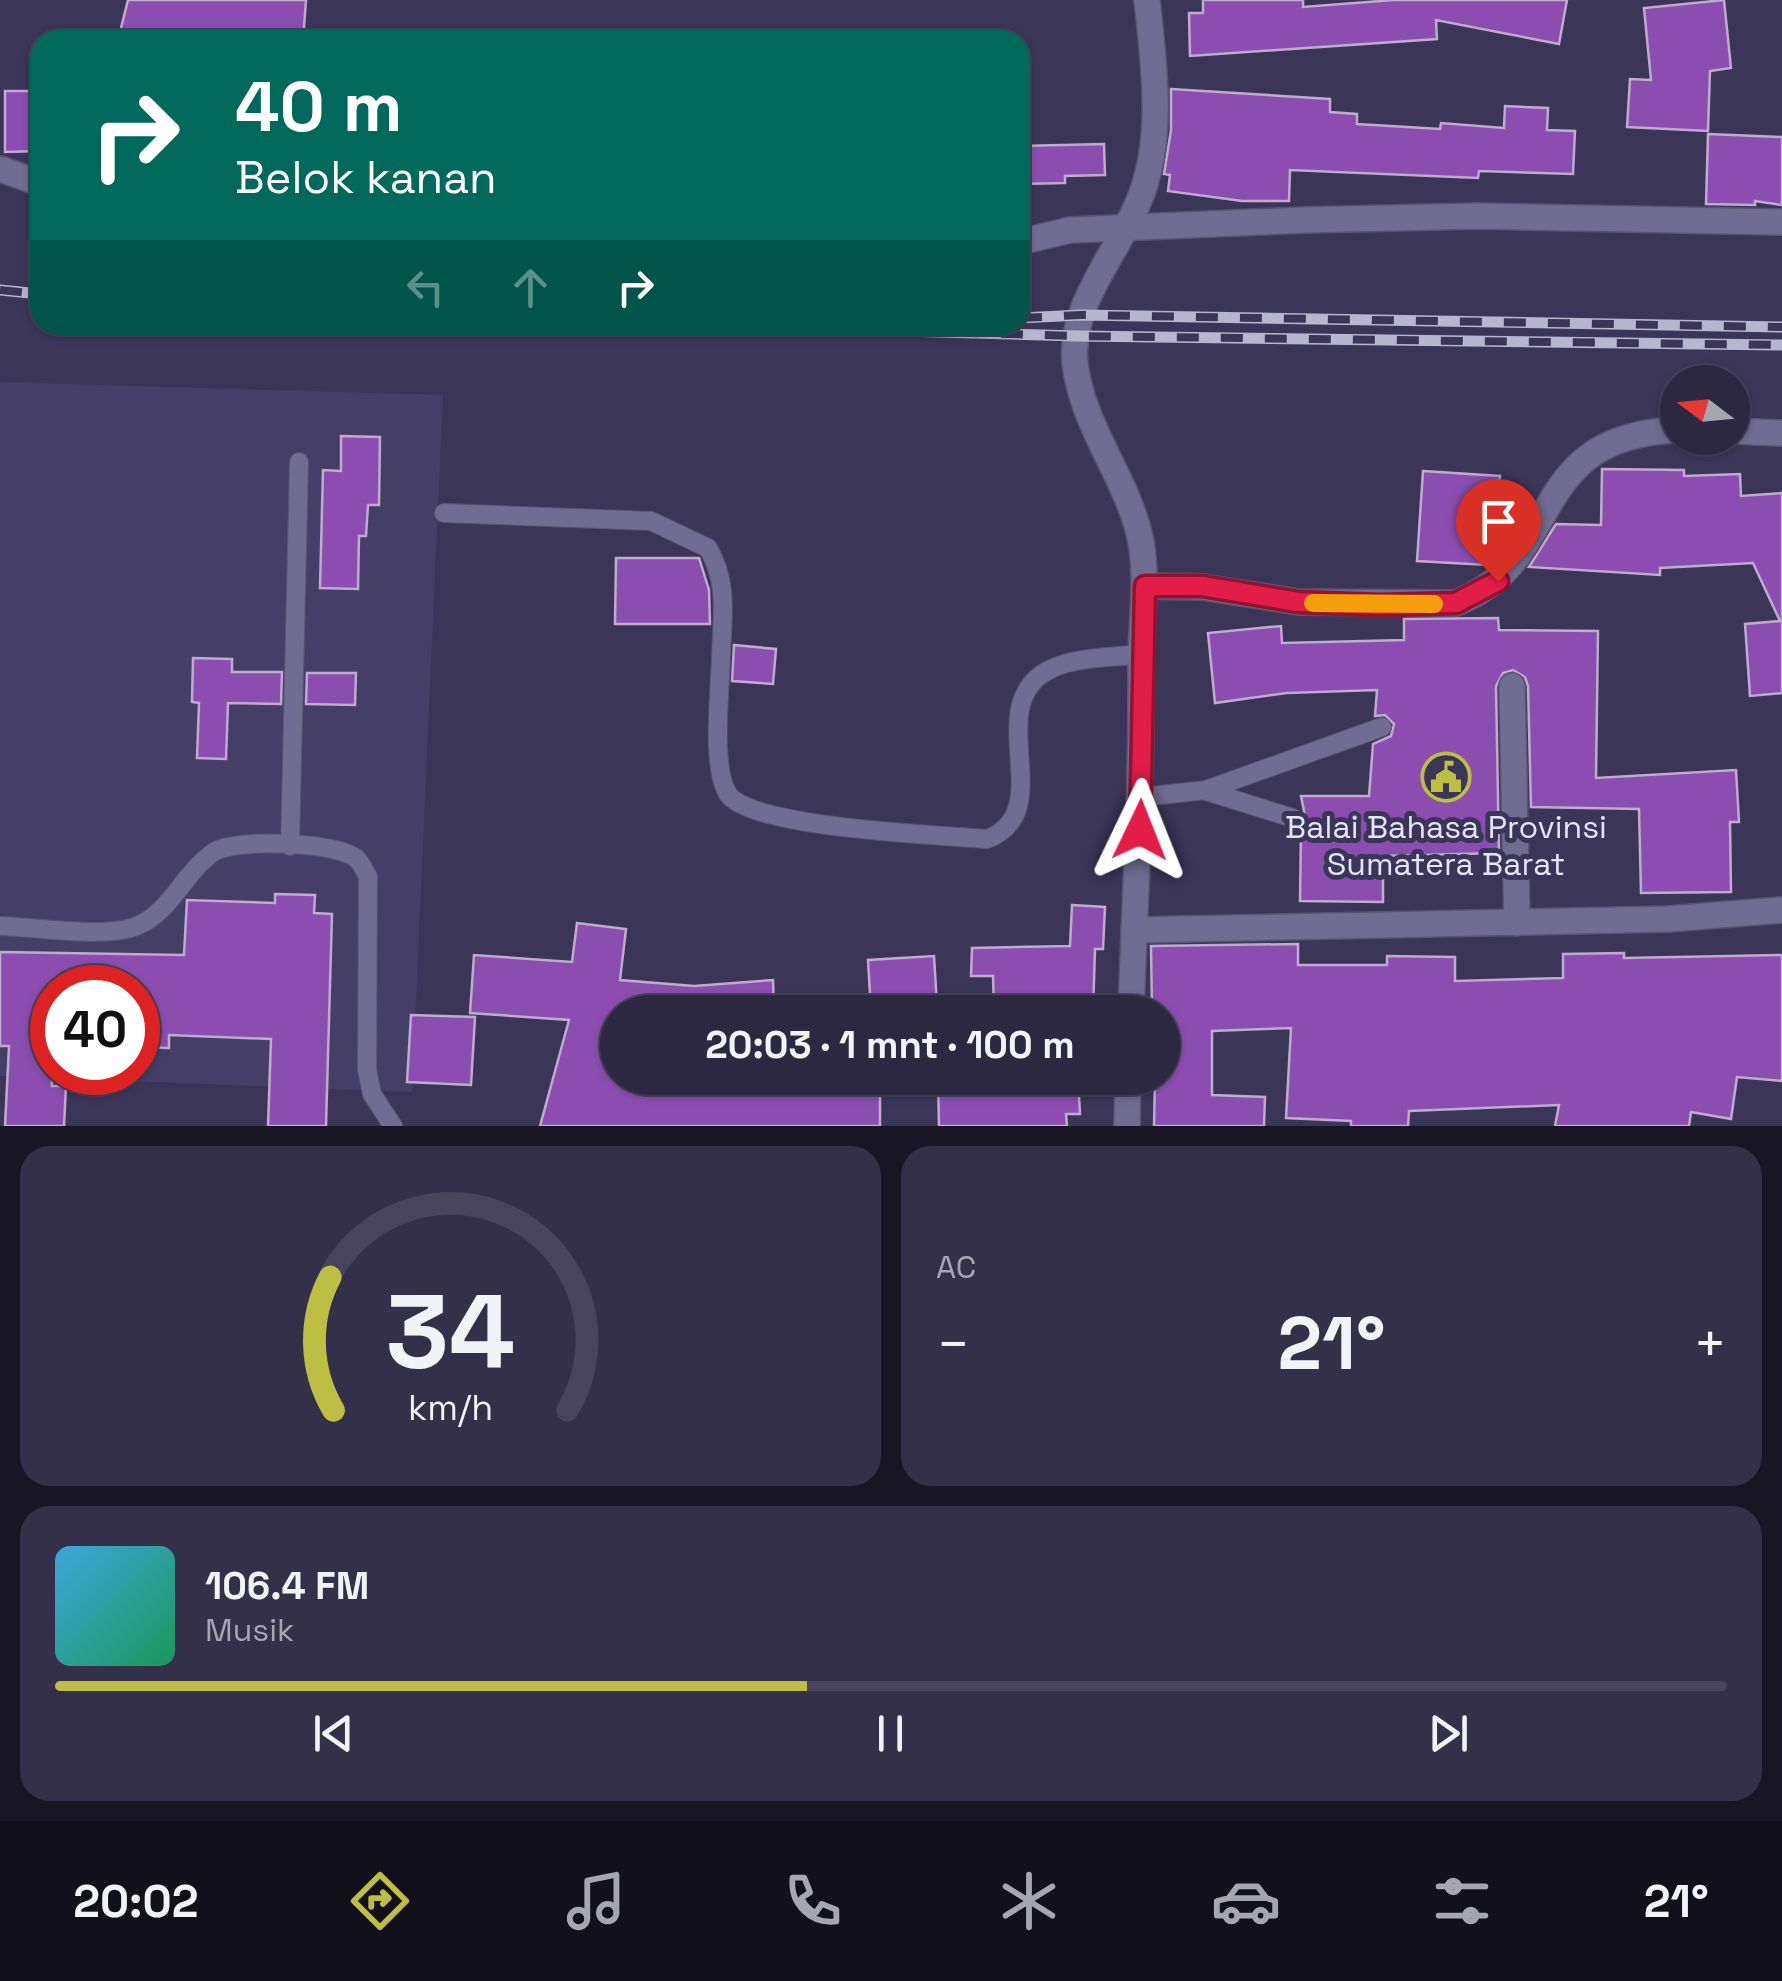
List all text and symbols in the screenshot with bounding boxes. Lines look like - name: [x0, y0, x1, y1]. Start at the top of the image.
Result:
- text: 40 m: [235, 62, 402, 151]
- icon: right: [70, 70, 200, 200]
- text: Belok kanan: [235, 149, 497, 206]
- icon: left: [398, 260, 453, 315]
- icon: ahead: [503, 260, 558, 315]
- icon: right: [608, 260, 663, 315]
- north arrow: [1660, 365, 1750, 455]
- map controls: [1660, 365, 1750, 455]
- pin: [1456, 479, 1541, 582]
- icon: arrive: [1471, 494, 1526, 549]
- public building icon: Balai Bahasa Provinsi Sumatera Barat: [1420, 751, 1472, 803]
- position arrow: [1088, 778, 1192, 882]
- place label: Balai Bahasa Provinsi Sumatera Barat: [1285, 807, 1607, 884]
- speed limit sign: 40: [30, 965, 160, 1095]
- text: 20:03 · 1 mnt · 100 m: [705, 1021, 1075, 1069]
- text: AC: [936, 1247, 976, 1287]
- text: 34: [386, 1266, 515, 1398]
- text: 21°: [1277, 1295, 1386, 1391]
- text: −: [936, 1309, 970, 1379]
- text: +: [1693, 1309, 1727, 1379]
- text: km/h: [408, 1385, 493, 1430]
- text: 106.4 FM: [205, 1562, 369, 1610]
- text: Musik: [205, 1610, 294, 1650]
- icon: previous: [306, 1706, 361, 1761]
- icon: pause: [863, 1706, 918, 1761]
- icon: next: [1421, 1706, 1476, 1761]
- icon: directions: [345, 1866, 415, 1936]
- icon: music: [561, 1866, 631, 1936]
- icon: phone: [778, 1866, 848, 1936]
- icon: climate: [994, 1866, 1064, 1936]
- icon: car: [1211, 1866, 1281, 1936]
- icon: filters: [1427, 1866, 1497, 1936]
- text: 20:02: [73, 1873, 198, 1930]
- text: 21°: [1644, 1873, 1709, 1930]

